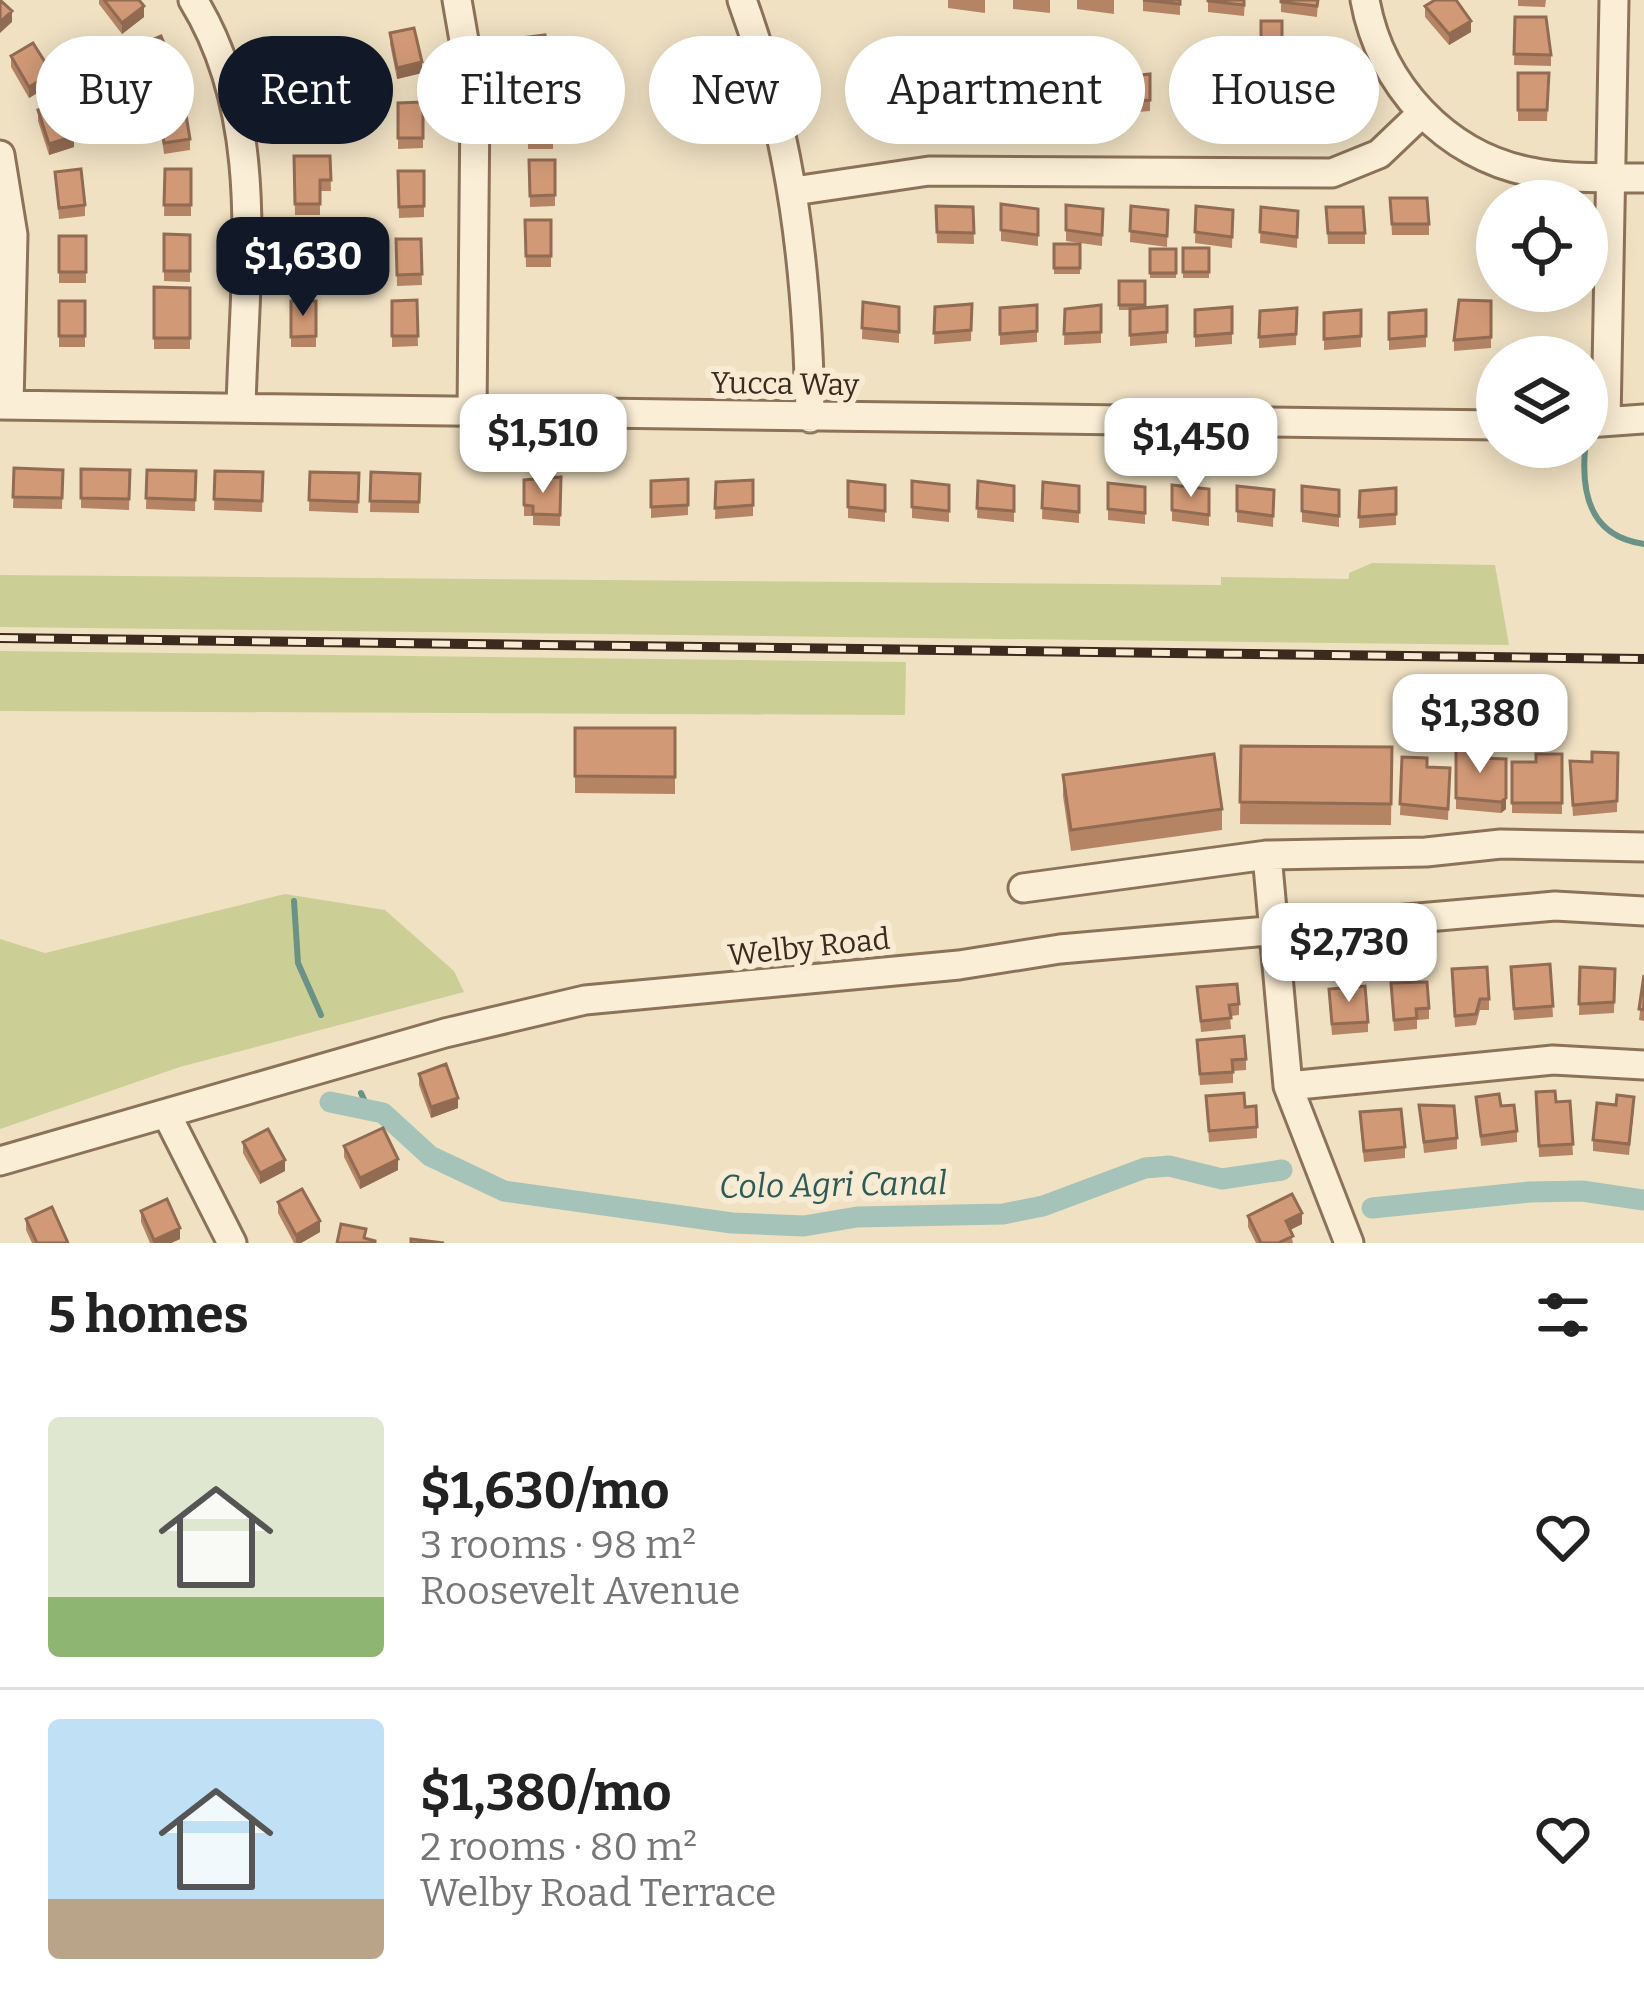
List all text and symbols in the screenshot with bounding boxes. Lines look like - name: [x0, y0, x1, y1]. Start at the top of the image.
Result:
- chip: Buy: [36, 36, 194, 144]
- chip: Rent: [218, 36, 393, 144]
- chip: Filters: [417, 36, 625, 144]
- chip: New: [649, 36, 821, 144]
- chip: Apartment: [845, 36, 1145, 144]
- chip: House: [1169, 36, 1379, 144]
- map controls: [1476, 180, 1608, 468]
- button: locate: [1476, 180, 1608, 312]
- pin: $1,630: [205, 217, 401, 319]
- text: $1,630: [243, 233, 363, 279]
- button: layers: [1476, 336, 1608, 468]
- street label: Yucca Way: [711, 365, 859, 403]
- pin: $1,510: [445, 394, 641, 496]
- pin: $1,450: [1093, 398, 1289, 500]
- text: $1,510: [487, 410, 599, 456]
- text: $1,450: [1131, 414, 1251, 460]
- pin: $1,380: [1382, 674, 1578, 776]
- text: $1,380: [1420, 690, 1540, 736]
- pin: $2,730: [1251, 903, 1447, 1005]
- text: $2,730: [1289, 919, 1409, 965]
- street label: Welby Road: [726, 921, 892, 973]
- water label: Colo Agri Canal: [719, 1163, 947, 1207]
- icon: filters: [1530, 1282, 1596, 1348]
- text: 5 homes: [48, 1284, 249, 1346]
- text: $1,630/mo: [420, 1460, 669, 1522]
- icon: home: [144, 1465, 288, 1609]
- icon: heart: [1530, 1504, 1596, 1570]
- text: 3 rooms · 98 m²: [420, 1522, 696, 1568]
- text: Roosevelt Avenue: [420, 1568, 740, 1614]
- text: $1,380/mo: [420, 1762, 671, 1824]
- icon: home: [144, 1767, 288, 1911]
- icon: heart: [1530, 1806, 1596, 1872]
- text: 2 rooms · 80 m²: [420, 1824, 697, 1870]
- text: Welby Road Terrace: [420, 1870, 776, 1916]

